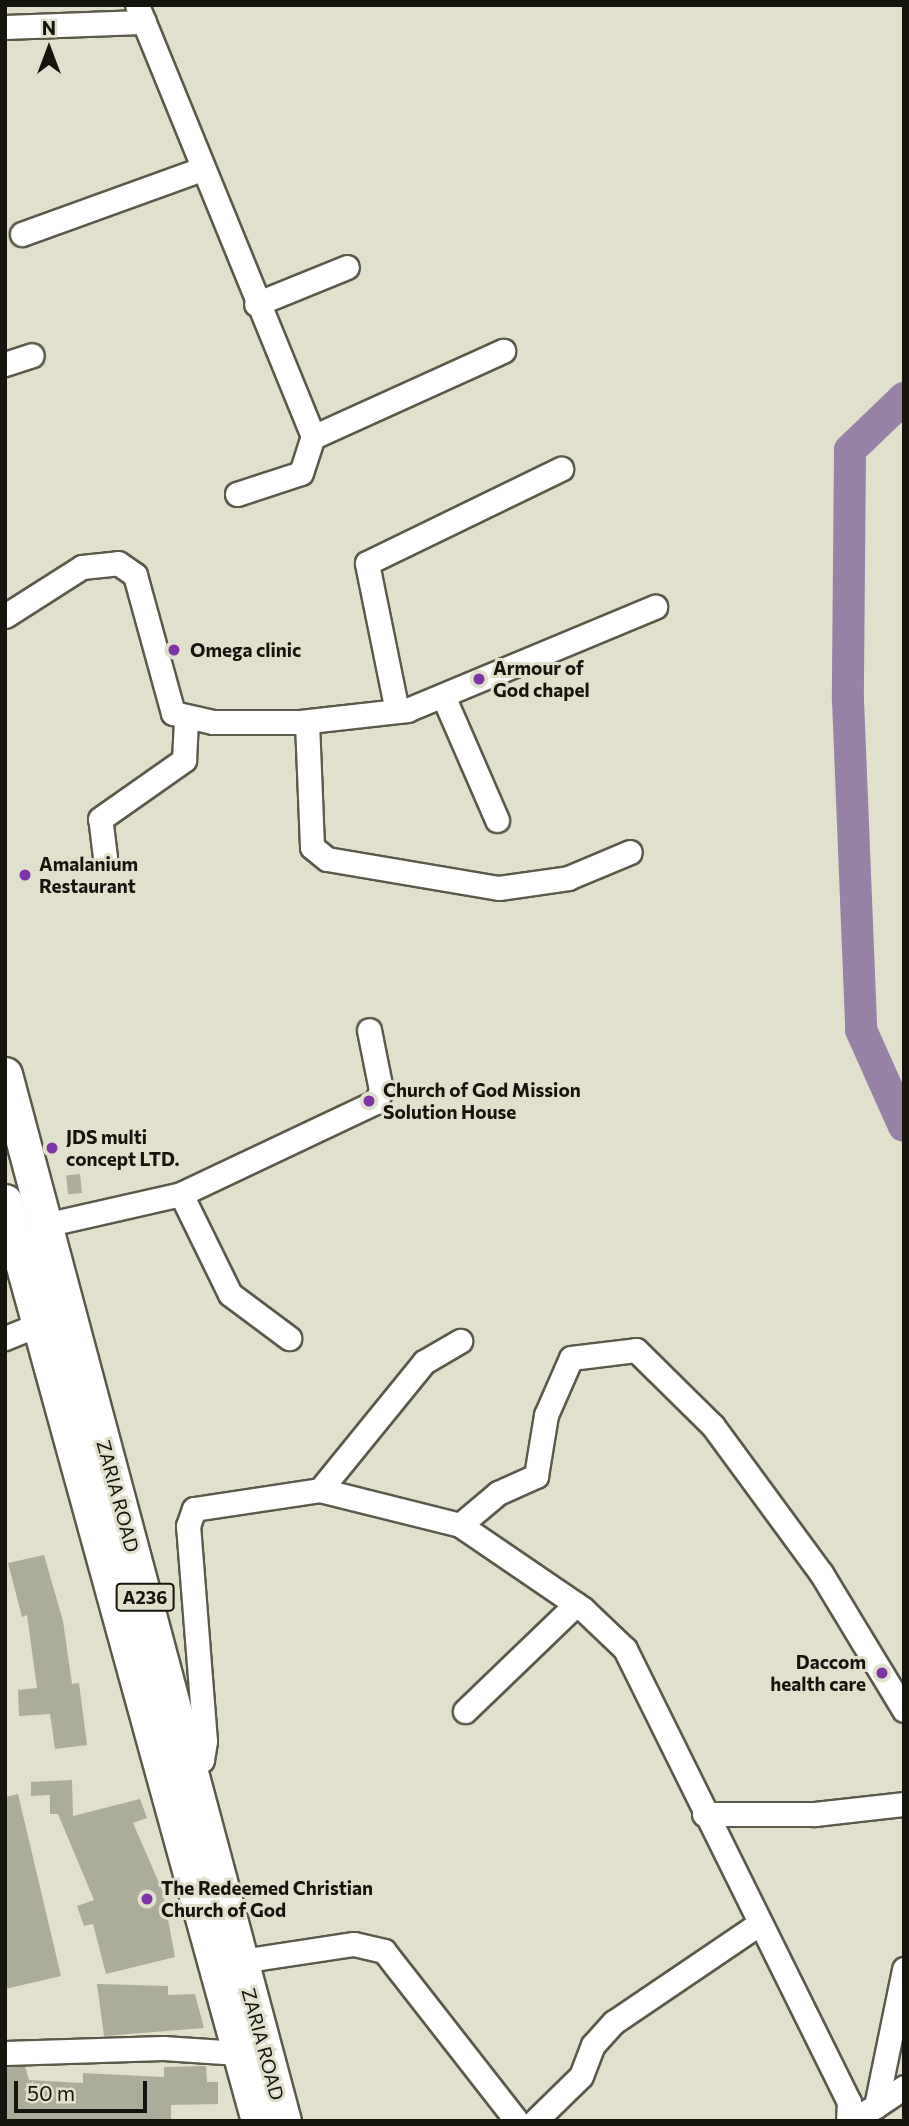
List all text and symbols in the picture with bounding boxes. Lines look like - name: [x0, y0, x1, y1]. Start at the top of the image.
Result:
- north arrow: [14, 14, 84, 84]
- text: N: [42, 16, 56, 39]
- place label: Omega clinic: [190, 639, 301, 661]
- marker: Omega clinic: [164, 640, 184, 660]
- place label: Armour of God chapel: [493, 657, 590, 701]
- marker: Armour of God chapel: [471, 671, 487, 687]
- place label: Amalanium Restaurant: [39, 853, 138, 897]
- marker: Amalanium Restaurant: [17, 867, 33, 883]
- place label: Church of God Mission Solution House: [383, 1079, 581, 1123]
- marker: Church of God Mission Solution House: [361, 1093, 377, 1109]
- place label: JDS multi concept LTD.: [66, 1126, 180, 1170]
- marker: JDS multi concept LTD.: [44, 1140, 60, 1156]
- street label: ZARIA ROAD: [92, 1437, 144, 1555]
- road number: A236: [115, 1582, 175, 1612]
- place label: Daccom health care: [770, 1651, 866, 1695]
- marker: Daccom health care: [872, 1663, 892, 1683]
- place label: The Redeemed Christian Church of God: [161, 1877, 373, 1921]
- marker: The Redeemed Christian Church of God: [139, 1891, 155, 1907]
- street label: ZARIA ROAD: [237, 1985, 289, 2103]
- scale bar: [18, 2066, 150, 2110]
- text: 50 m: [27, 2080, 75, 2105]

